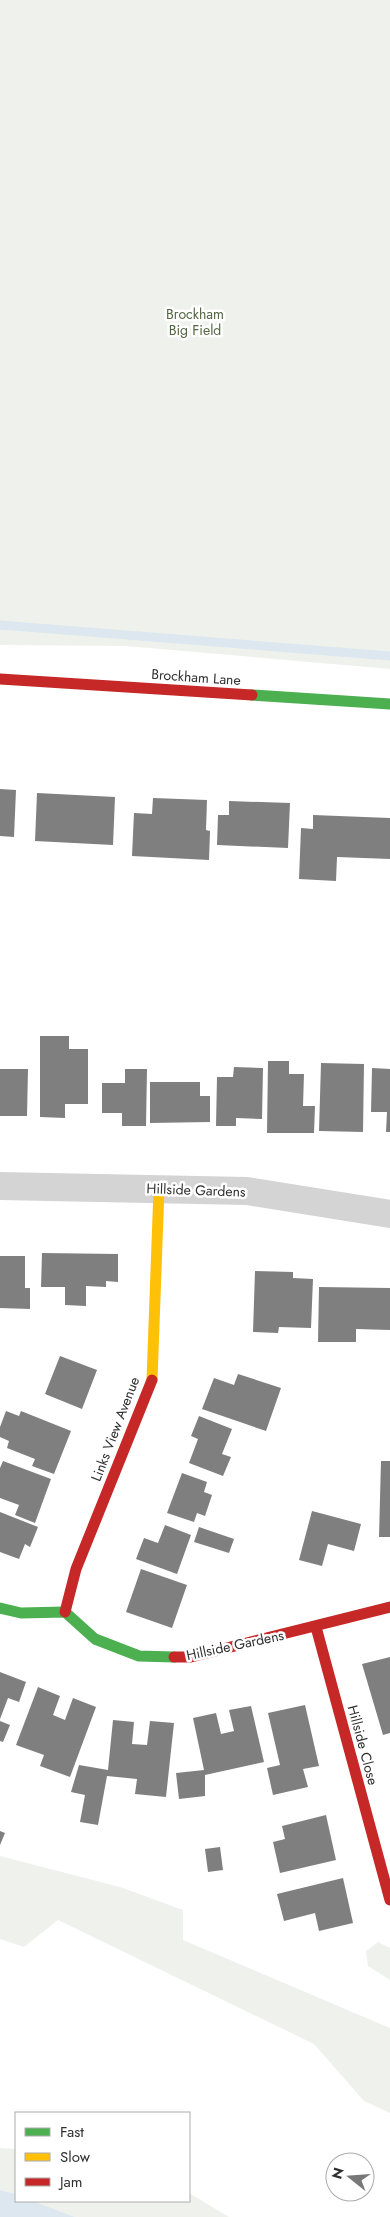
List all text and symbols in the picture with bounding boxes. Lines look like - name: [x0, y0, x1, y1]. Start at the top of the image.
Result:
- park label: Brockham Big Field: [166, 304, 224, 340]
- street label: Brockham Lane: [151, 664, 241, 690]
- street label: Hillside Gardens: [146, 1178, 246, 1202]
- street label: Links View Avenue: [86, 1374, 144, 1484]
- street label: Hillside Gardens: [184, 1625, 286, 1665]
- street label: Hillside Close: [343, 1703, 383, 1787]
- legend: [15, 2112, 190, 2202]
- text: Fast: [60, 2121, 84, 2143]
- text: Slow: [60, 2146, 91, 2168]
- north arrow: [325, 2152, 375, 2202]
- text: N: [326, 2165, 349, 2181]
- text: Jam: [58, 2171, 83, 2193]

